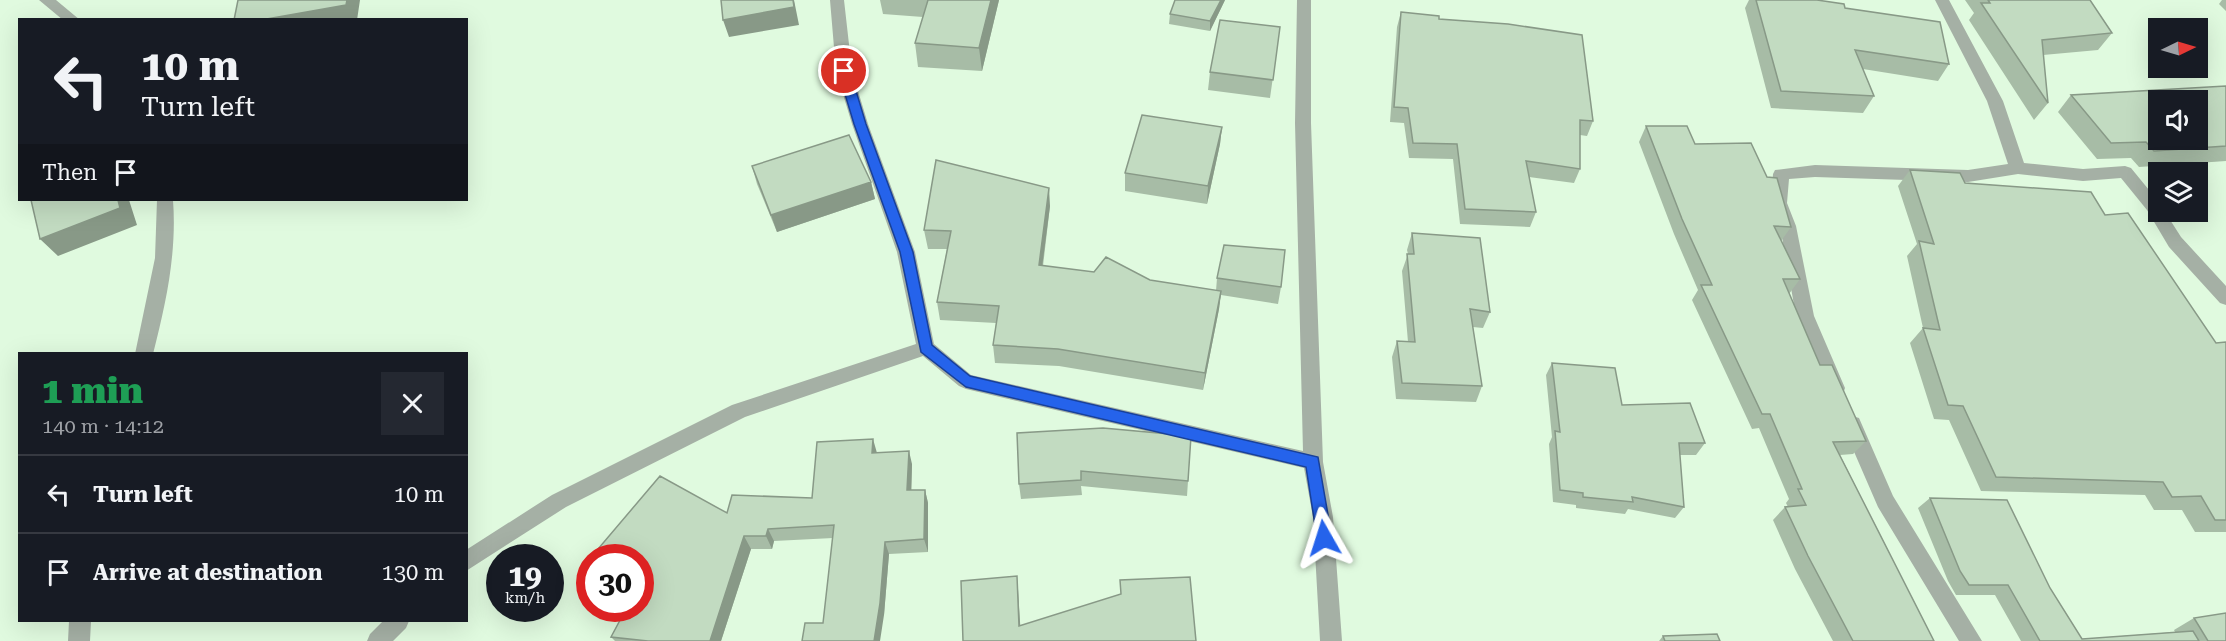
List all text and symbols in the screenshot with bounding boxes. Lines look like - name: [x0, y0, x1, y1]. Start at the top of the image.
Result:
- north arrow: [2148, 18, 2208, 78]
- map controls: [2148, 18, 2208, 222]
- text: 10 m: [141, 41, 239, 90]
- icon: left: [42, 42, 120, 120]
- pin: [818, 45, 869, 96]
- icon: arrive: [827, 54, 860, 87]
- button: sound: [2148, 90, 2208, 150]
- text: Turn left: [141, 91, 255, 123]
- icon: arrive: [109, 156, 142, 189]
- text: Then: [42, 160, 97, 185]
- button: layers: [2148, 162, 2208, 222]
- text: 1 min: [42, 370, 143, 412]
- button: close: [381, 372, 444, 435]
- text: 140 m · 14:12: [42, 414, 164, 438]
- icon: left: [42, 478, 75, 511]
- text: Turn left: [93, 482, 193, 507]
- text: 10 m: [394, 482, 444, 507]
- position arrow: [1292, 506, 1356, 570]
- speed limit sign: 30: [576, 544, 654, 622]
- icon: arrive: [42, 556, 75, 589]
- text: 19: [508, 558, 542, 593]
- text: Arrive at destination: [93, 560, 322, 585]
- text: 130 m: [381, 560, 444, 585]
- text: km/h: [505, 589, 545, 607]

